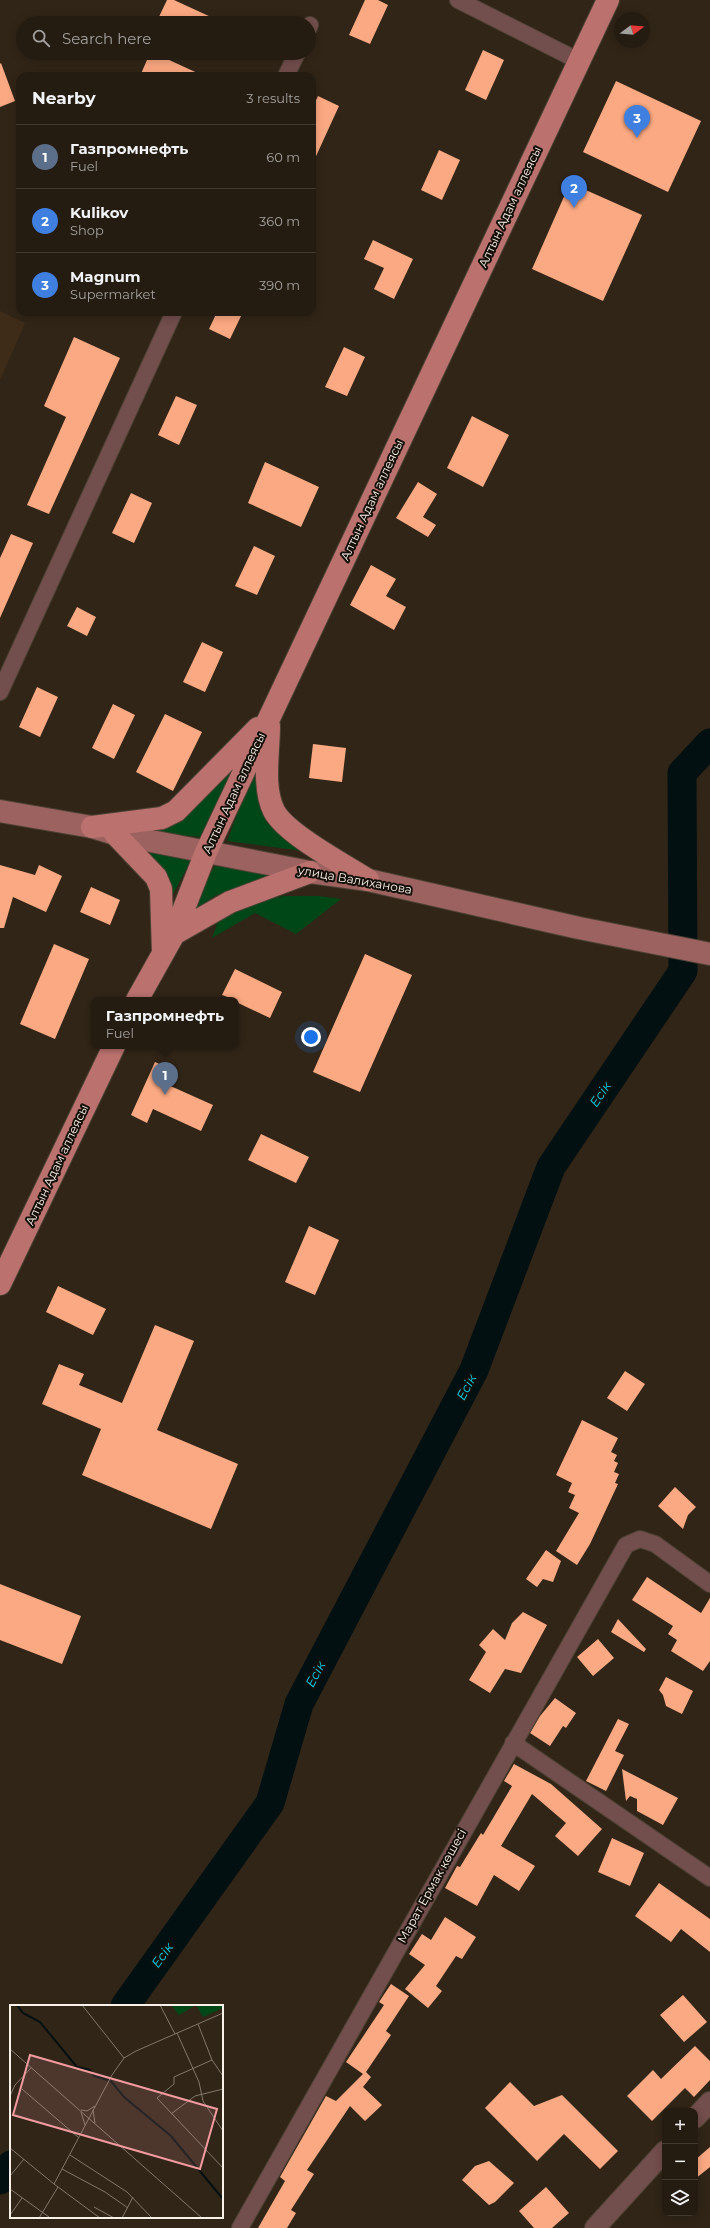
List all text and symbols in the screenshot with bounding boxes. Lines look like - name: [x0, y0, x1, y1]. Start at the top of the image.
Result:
- north arrow: [614, 12, 650, 48]
- search box: [16, 16, 316, 60]
- icon: search: [30, 27, 52, 49]
- text: Search here: [62, 29, 151, 48]
- text: Nearby: [32, 88, 96, 108]
- text: 3 results: [246, 90, 300, 106]
- pin: 3: [624, 105, 650, 138]
- text: Газпромнефть: [70, 139, 188, 158]
- street label: Алтын Адам аллеясы: [475, 144, 544, 270]
- text: 1: [42, 149, 48, 165]
- text: 60 m: [266, 149, 300, 165]
- text: Fuel: [70, 158, 98, 174]
- pin: 2: [561, 175, 587, 208]
- text: Kulikov: [70, 203, 128, 222]
- text: 2: [41, 213, 49, 229]
- text: 360 m: [259, 213, 300, 229]
- text: Shop: [70, 222, 104, 238]
- text: Magnum: [70, 267, 141, 286]
- text: 3: [41, 277, 49, 293]
- text: 390 m: [259, 277, 300, 293]
- text: Supermarket: [70, 286, 156, 302]
- street label: Алтын Адам аллеясы: [337, 437, 406, 563]
- street label: Алтын Адам аллеясы: [199, 730, 268, 856]
- street label: улица Валиханова: [296, 862, 413, 897]
- popup: [91, 997, 239, 1049]
- text: Газпромнефть: [106, 1006, 224, 1025]
- text: Fuel: [106, 1025, 134, 1041]
- your location: [301, 1027, 321, 1047]
- pin: 1: [152, 1062, 178, 1095]
- water label: Есік: [586, 1078, 614, 1110]
- street label: Алтын Адам аллеясы: [22, 1102, 91, 1228]
- water label: Есік: [453, 1371, 480, 1403]
- water label: Есік: [302, 1658, 329, 1690]
- street label: Марат Ермак көшесі: [394, 1826, 469, 1945]
- water label: Есік: [148, 1939, 177, 1971]
- inset map: [10, 2005, 223, 2218]
- map controls: [662, 2108, 698, 2216]
- button: +: [662, 2108, 698, 2144]
- button: −: [662, 2144, 698, 2180]
- button: layers: [662, 2180, 698, 2216]

